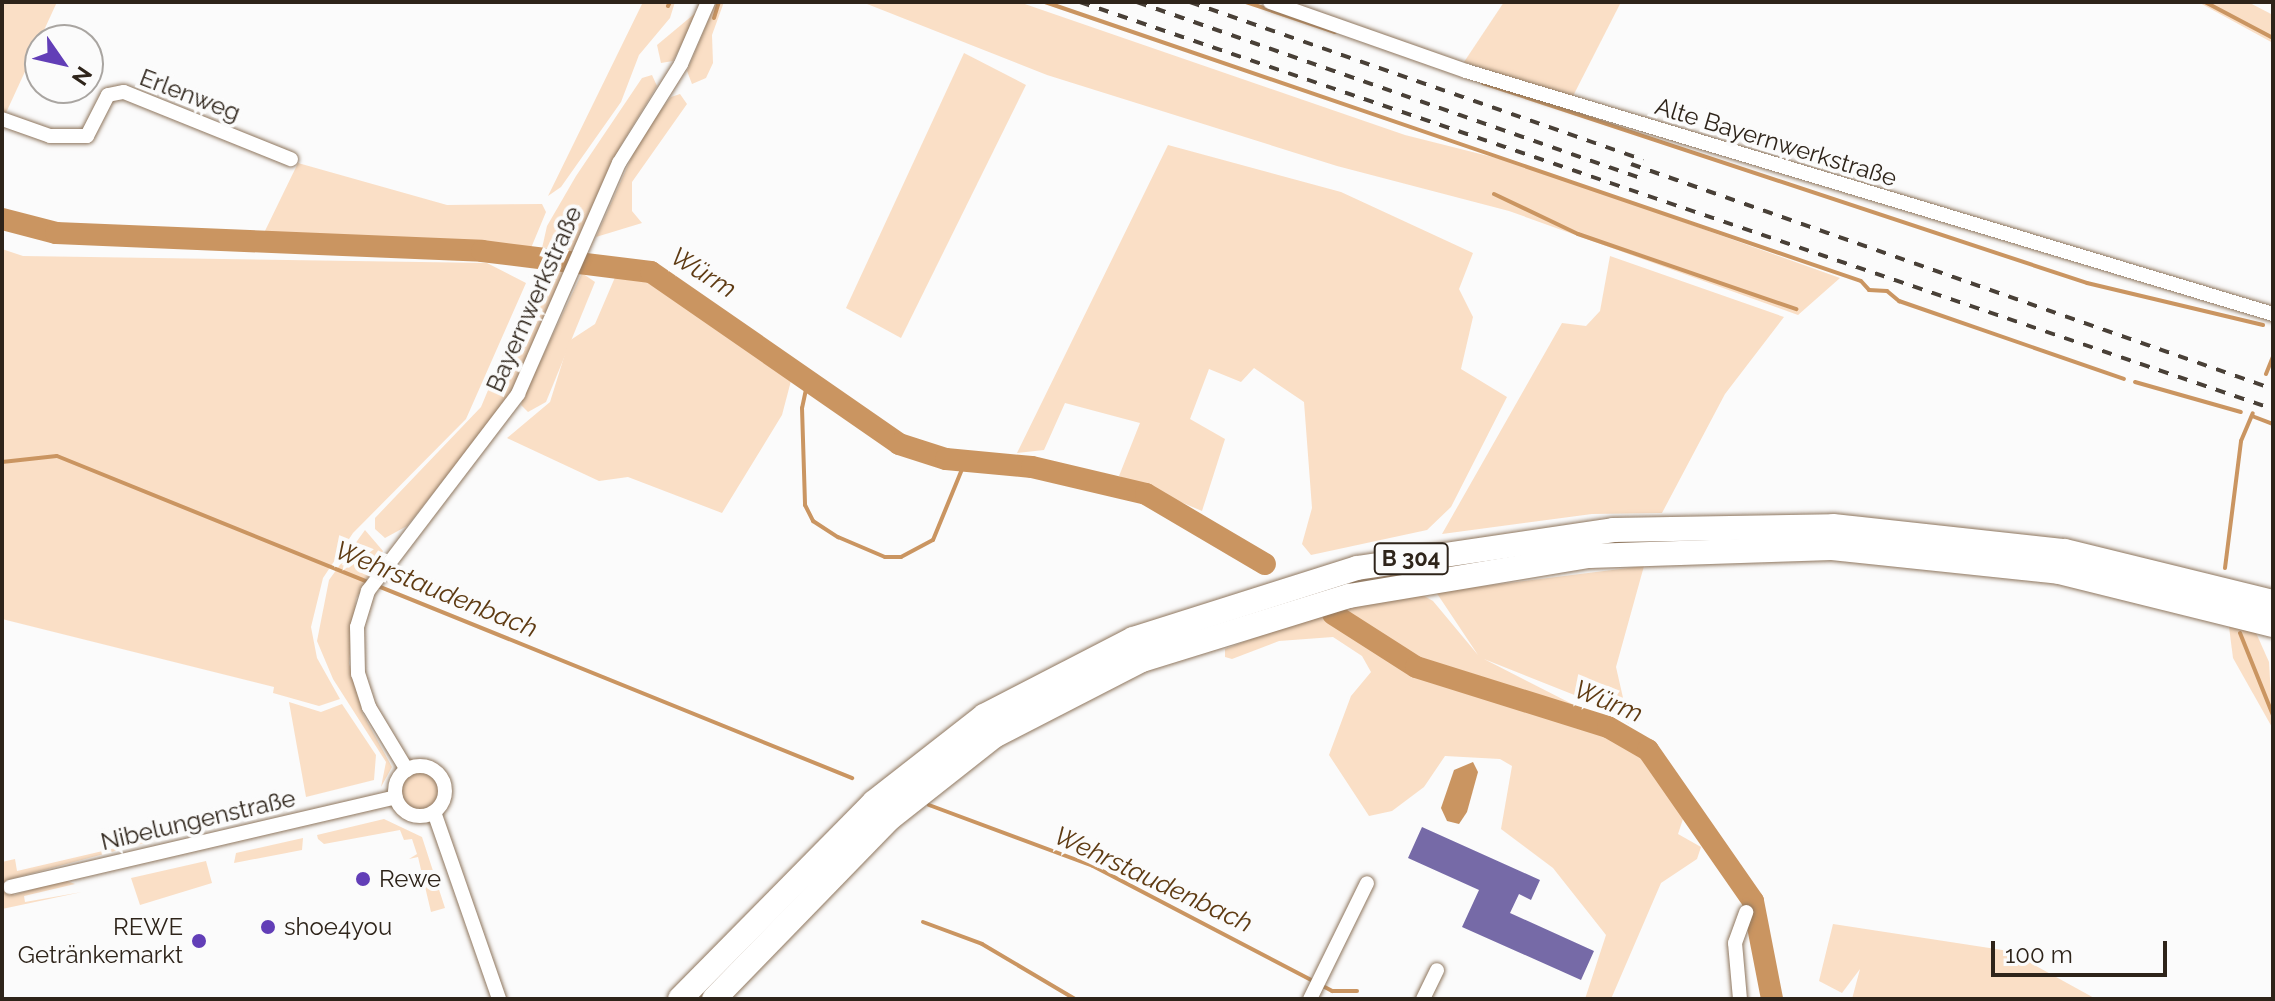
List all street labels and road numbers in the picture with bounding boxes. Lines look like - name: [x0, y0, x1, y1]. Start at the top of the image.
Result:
- street label: Erlenweg: [136, 63, 244, 127]
- street label: Alte Bayernwerkstraße: [1652, 92, 1900, 192]
- street label: Bayernwerkstraße: [480, 202, 588, 396]
- road number: B 304: [1373, 541, 1449, 577]
- street label: Nibelungenstraße: [98, 784, 298, 856]

